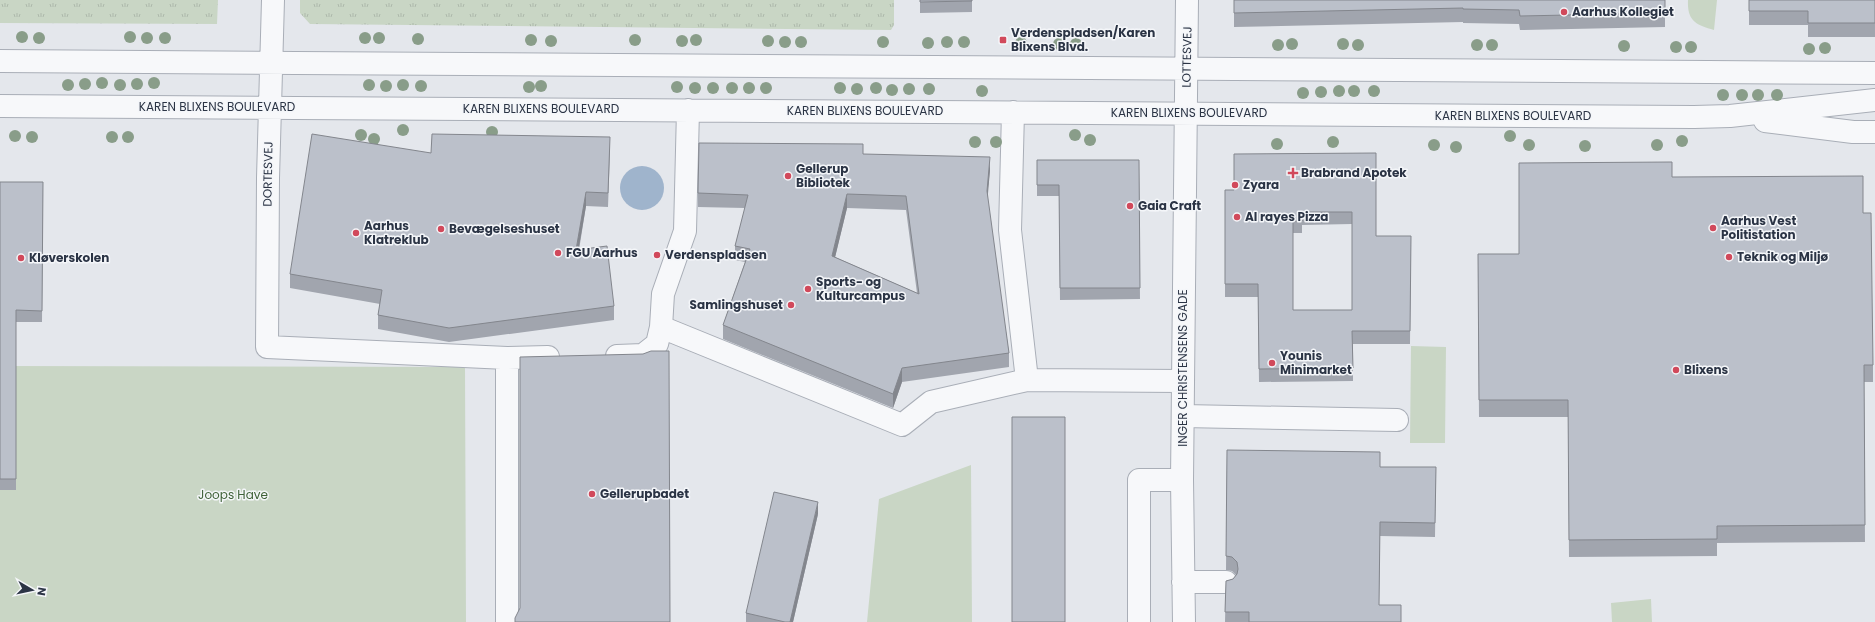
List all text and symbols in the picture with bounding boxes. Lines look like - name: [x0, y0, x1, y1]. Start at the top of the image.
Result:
- place label: Aarhus Kollegiet: [1572, 3, 1674, 20]
- marker: Aarhus Kollegiet: [1559, 7, 1569, 17]
- place label: Verdenspladsen/Karen Blixens Blvd.: [1011, 24, 1155, 55]
- street label: LOTTESVEJ: [1177, 26, 1196, 88]
- marker: Verdenspladsen/Karen Blixens Blvd.: [998, 35, 1008, 45]
- street label: KAREN BLIXENS BOULEVARD: [139, 98, 295, 115]
- street label: KAREN BLIXENS BOULEVARD: [463, 100, 619, 117]
- street label: KAREN BLIXENS BOULEVARD: [787, 102, 943, 119]
- street label: KAREN BLIXENS BOULEVARD: [1111, 104, 1267, 121]
- street label: KAREN BLIXENS BOULEVARD: [1435, 107, 1591, 124]
- street label: DORTESVEJ: [258, 141, 277, 207]
- place label: Gellerup Bibliotek: [796, 160, 851, 191]
- place label: Brabrand Apotek: [1301, 164, 1407, 181]
- marker: Brabrand Apotek: [1288, 168, 1298, 178]
- marker: Gellerup Bibliotek: [783, 171, 793, 181]
- place label: Zyara: [1243, 176, 1279, 193]
- marker: Zyara: [1230, 180, 1240, 190]
- place label: Gaia Craft: [1138, 197, 1201, 214]
- marker: Gaia Craft: [1125, 201, 1135, 211]
- place label: Al rayes Pizza: [1245, 208, 1329, 225]
- marker: Al rayes Pizza: [1232, 212, 1242, 222]
- place label: Aarhus Vest Politistation: [1721, 212, 1796, 243]
- place label: Aarhus Klatreklub: [364, 217, 429, 248]
- place label: Bevægelseshuset: [449, 220, 560, 237]
- marker: Aarhus Vest Politistation: [1708, 223, 1718, 233]
- marker: Bevægelseshuset: [436, 224, 446, 234]
- marker: Aarhus Klatreklub: [351, 228, 361, 238]
- place label: FGU Aarhus: [566, 244, 638, 261]
- place label: Verdenspladsen: [665, 246, 767, 263]
- marker: FGU Aarhus: [553, 248, 563, 258]
- place label: Teknik og Miljø: [1737, 248, 1828, 265]
- place label: Kløverskolen: [29, 249, 109, 266]
- marker: Verdenspladsen: [652, 250, 662, 260]
- marker: Teknik og Miljø: [1724, 252, 1734, 262]
- marker: Kløverskolen: [16, 253, 26, 263]
- place label: Sports- og Kulturcampus: [816, 273, 905, 304]
- marker: Sports- og Kulturcampus: [803, 284, 813, 294]
- street label: INGER CHRISTENSENS GADE: [1174, 289, 1191, 447]
- place label: Samlingshuset: [690, 296, 783, 313]
- marker: Samlingshuset: [786, 300, 796, 310]
- place label: Younis Minimarket: [1280, 347, 1352, 378]
- marker: Younis Minimarket: [1267, 358, 1277, 368]
- place label: Blixens: [1684, 361, 1729, 378]
- marker: Blixens: [1671, 365, 1681, 375]
- place label: Gellerupbadet: [600, 485, 689, 502]
- park label: Joops Have: [198, 486, 268, 503]
- marker: Gellerupbadet: [587, 489, 597, 499]
- north arrow: [12, 570, 52, 610]
- text: N: [33, 586, 50, 597]

